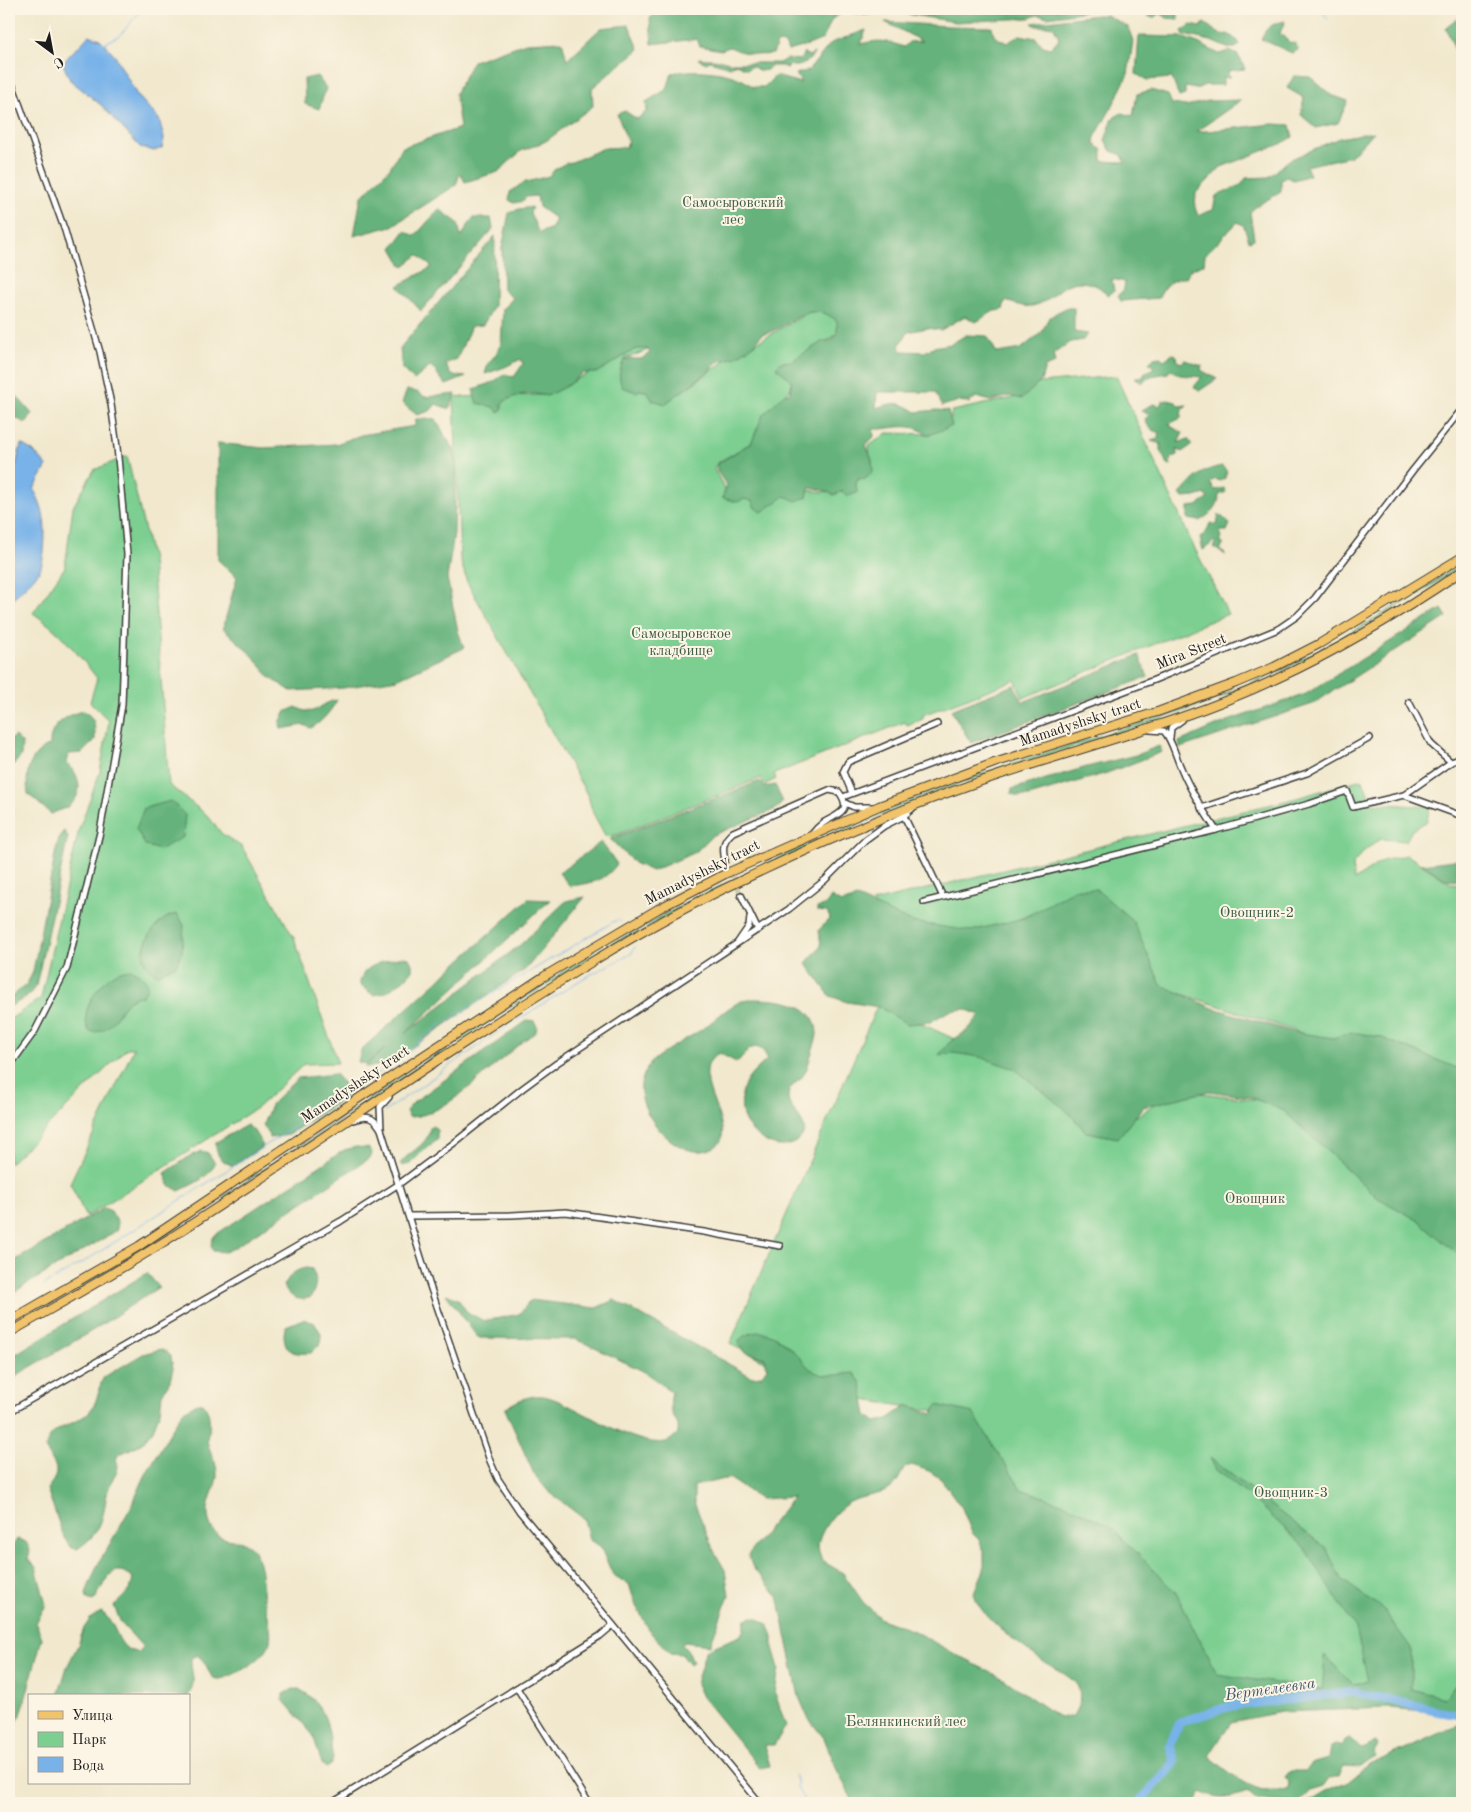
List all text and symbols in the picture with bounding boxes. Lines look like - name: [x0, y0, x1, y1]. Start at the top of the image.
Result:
- north arrow: [28, 28, 78, 78]
- text: С: [51, 54, 66, 71]
- park label: Самосыровский лес: [682, 196, 784, 228]
- park label: Самосыровское кладбище: [631, 627, 731, 659]
- street label: Mira Street: [1154, 632, 1229, 673]
- street label: Mamadyshsky tract: [1018, 697, 1143, 750]
- street label: Mamadyshsky tract: [643, 838, 763, 909]
- park label: Овощник-2: [1220, 906, 1294, 921]
- street label: Mamadyshsky tract: [299, 1044, 413, 1127]
- park label: Овощник: [1225, 1192, 1286, 1207]
- park label: Овощник-3: [1254, 1486, 1328, 1501]
- water label: Вертелеевка: [1223, 1676, 1317, 1704]
- legend: [28, 1694, 190, 1784]
- text: Улица: [72, 1709, 113, 1724]
- park label: Белянкинский лес: [846, 1715, 967, 1730]
- text: Парк: [72, 1733, 107, 1748]
- text: Вода: [72, 1759, 105, 1774]

